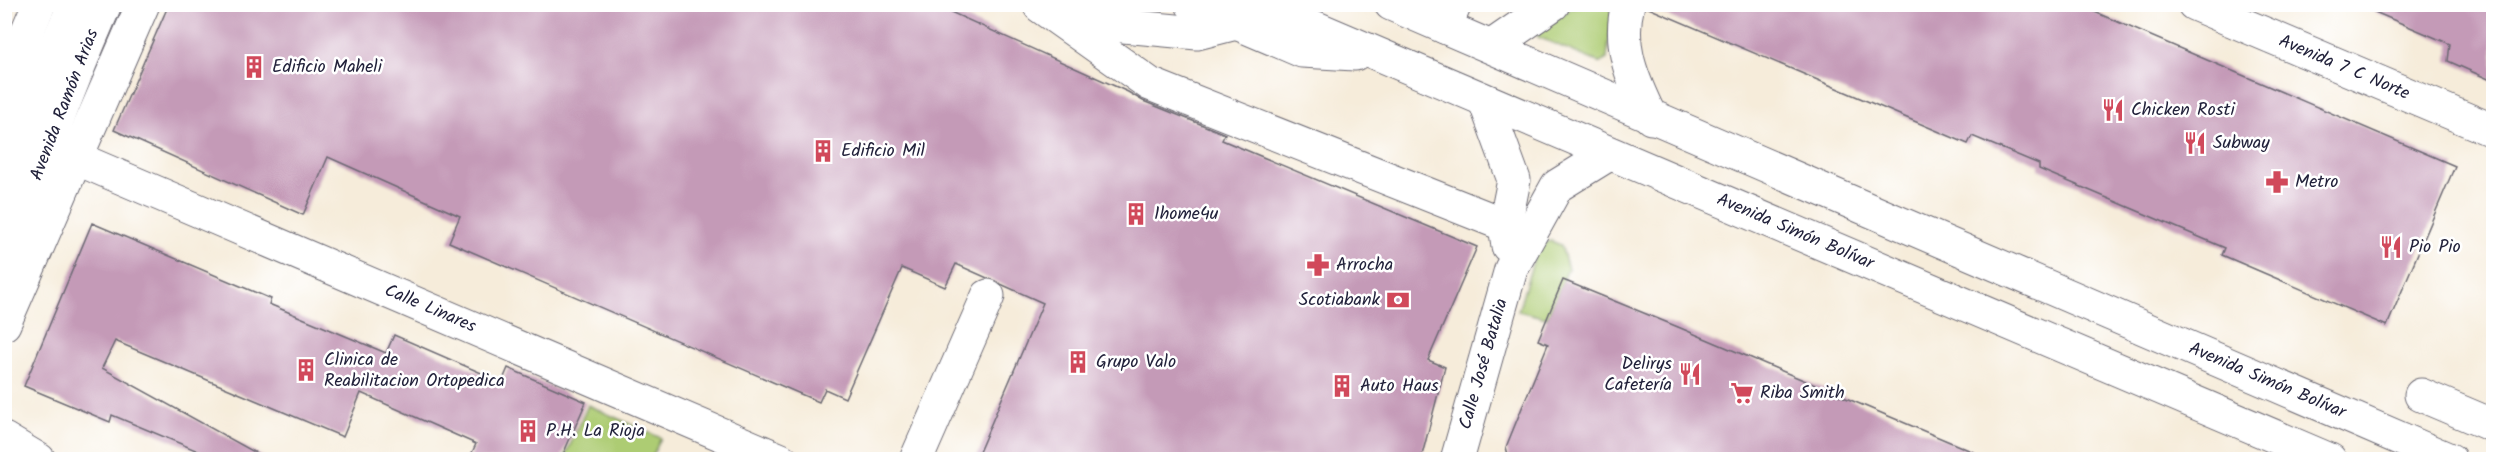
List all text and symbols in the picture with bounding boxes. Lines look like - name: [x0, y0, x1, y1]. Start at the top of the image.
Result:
- street label: Avenida Ramón Arias: [23, 24, 107, 185]
- street label: Avenida 7 C Norte: [2274, 27, 2414, 109]
- place label: Edificio Maheli: [272, 53, 383, 82]
- building icon: Edificio Maheli: [241, 54, 267, 80]
- place label: Chicken Rosti: [2131, 96, 2235, 125]
- restaurant icon: Chicken Rosti: [2100, 97, 2126, 123]
- place label: Subway: [2213, 129, 2270, 158]
- restaurant icon: Subway: [2182, 130, 2208, 156]
- place label: Edificio Mil: [841, 137, 925, 166]
- building icon: Edificio Mil: [810, 138, 836, 164]
- place label: Metro: [2295, 168, 2338, 197]
- pharmacy icon: Metro: [2264, 169, 2290, 195]
- street label: Avenida Simón Bolívar: [1712, 186, 1879, 279]
- place label: 1home4u: [1154, 200, 1219, 229]
- building icon: 1home4u: [1123, 201, 1149, 227]
- place label: Pio Pio: [2409, 233, 2461, 262]
- restaurant icon: Pio Pio: [2378, 234, 2404, 260]
- place label: Arrocha: [1336, 251, 1393, 280]
- pharmacy icon: Arrocha: [1305, 252, 1331, 278]
- street label: Calle Linares: [380, 277, 481, 341]
- place label: Scotiabank: [1299, 286, 1381, 315]
- bank icon: Scotiabank: [1385, 287, 1411, 313]
- street label: Calle José Batalia: [1451, 295, 1517, 433]
- street label: Avenida Simón Bolívar: [2184, 335, 2351, 428]
- place label: Clinica de Reabilitacion Ortopedica: [324, 346, 505, 396]
- place label: Grupo Valo: [1096, 348, 1176, 377]
- building icon: Grupo Valo: [1065, 349, 1091, 375]
- place label: Delirys Cafetería: [1604, 350, 1672, 400]
- building icon: Clinica de Reabilitacion Ortopedica: [293, 357, 319, 383]
- restaurant icon: Delirys Cafetería: [1677, 361, 1703, 387]
- place label: Auto Haus: [1360, 372, 1439, 401]
- building icon: Auto Haus: [1329, 373, 1355, 399]
- place label: Riba Smith: [1760, 379, 1845, 408]
- supermarket icon: Riba Smith: [1729, 380, 1755, 406]
- place label: P.H. La Rioja: [546, 417, 645, 446]
- building icon: P.H. La Rioja: [515, 418, 541, 444]

